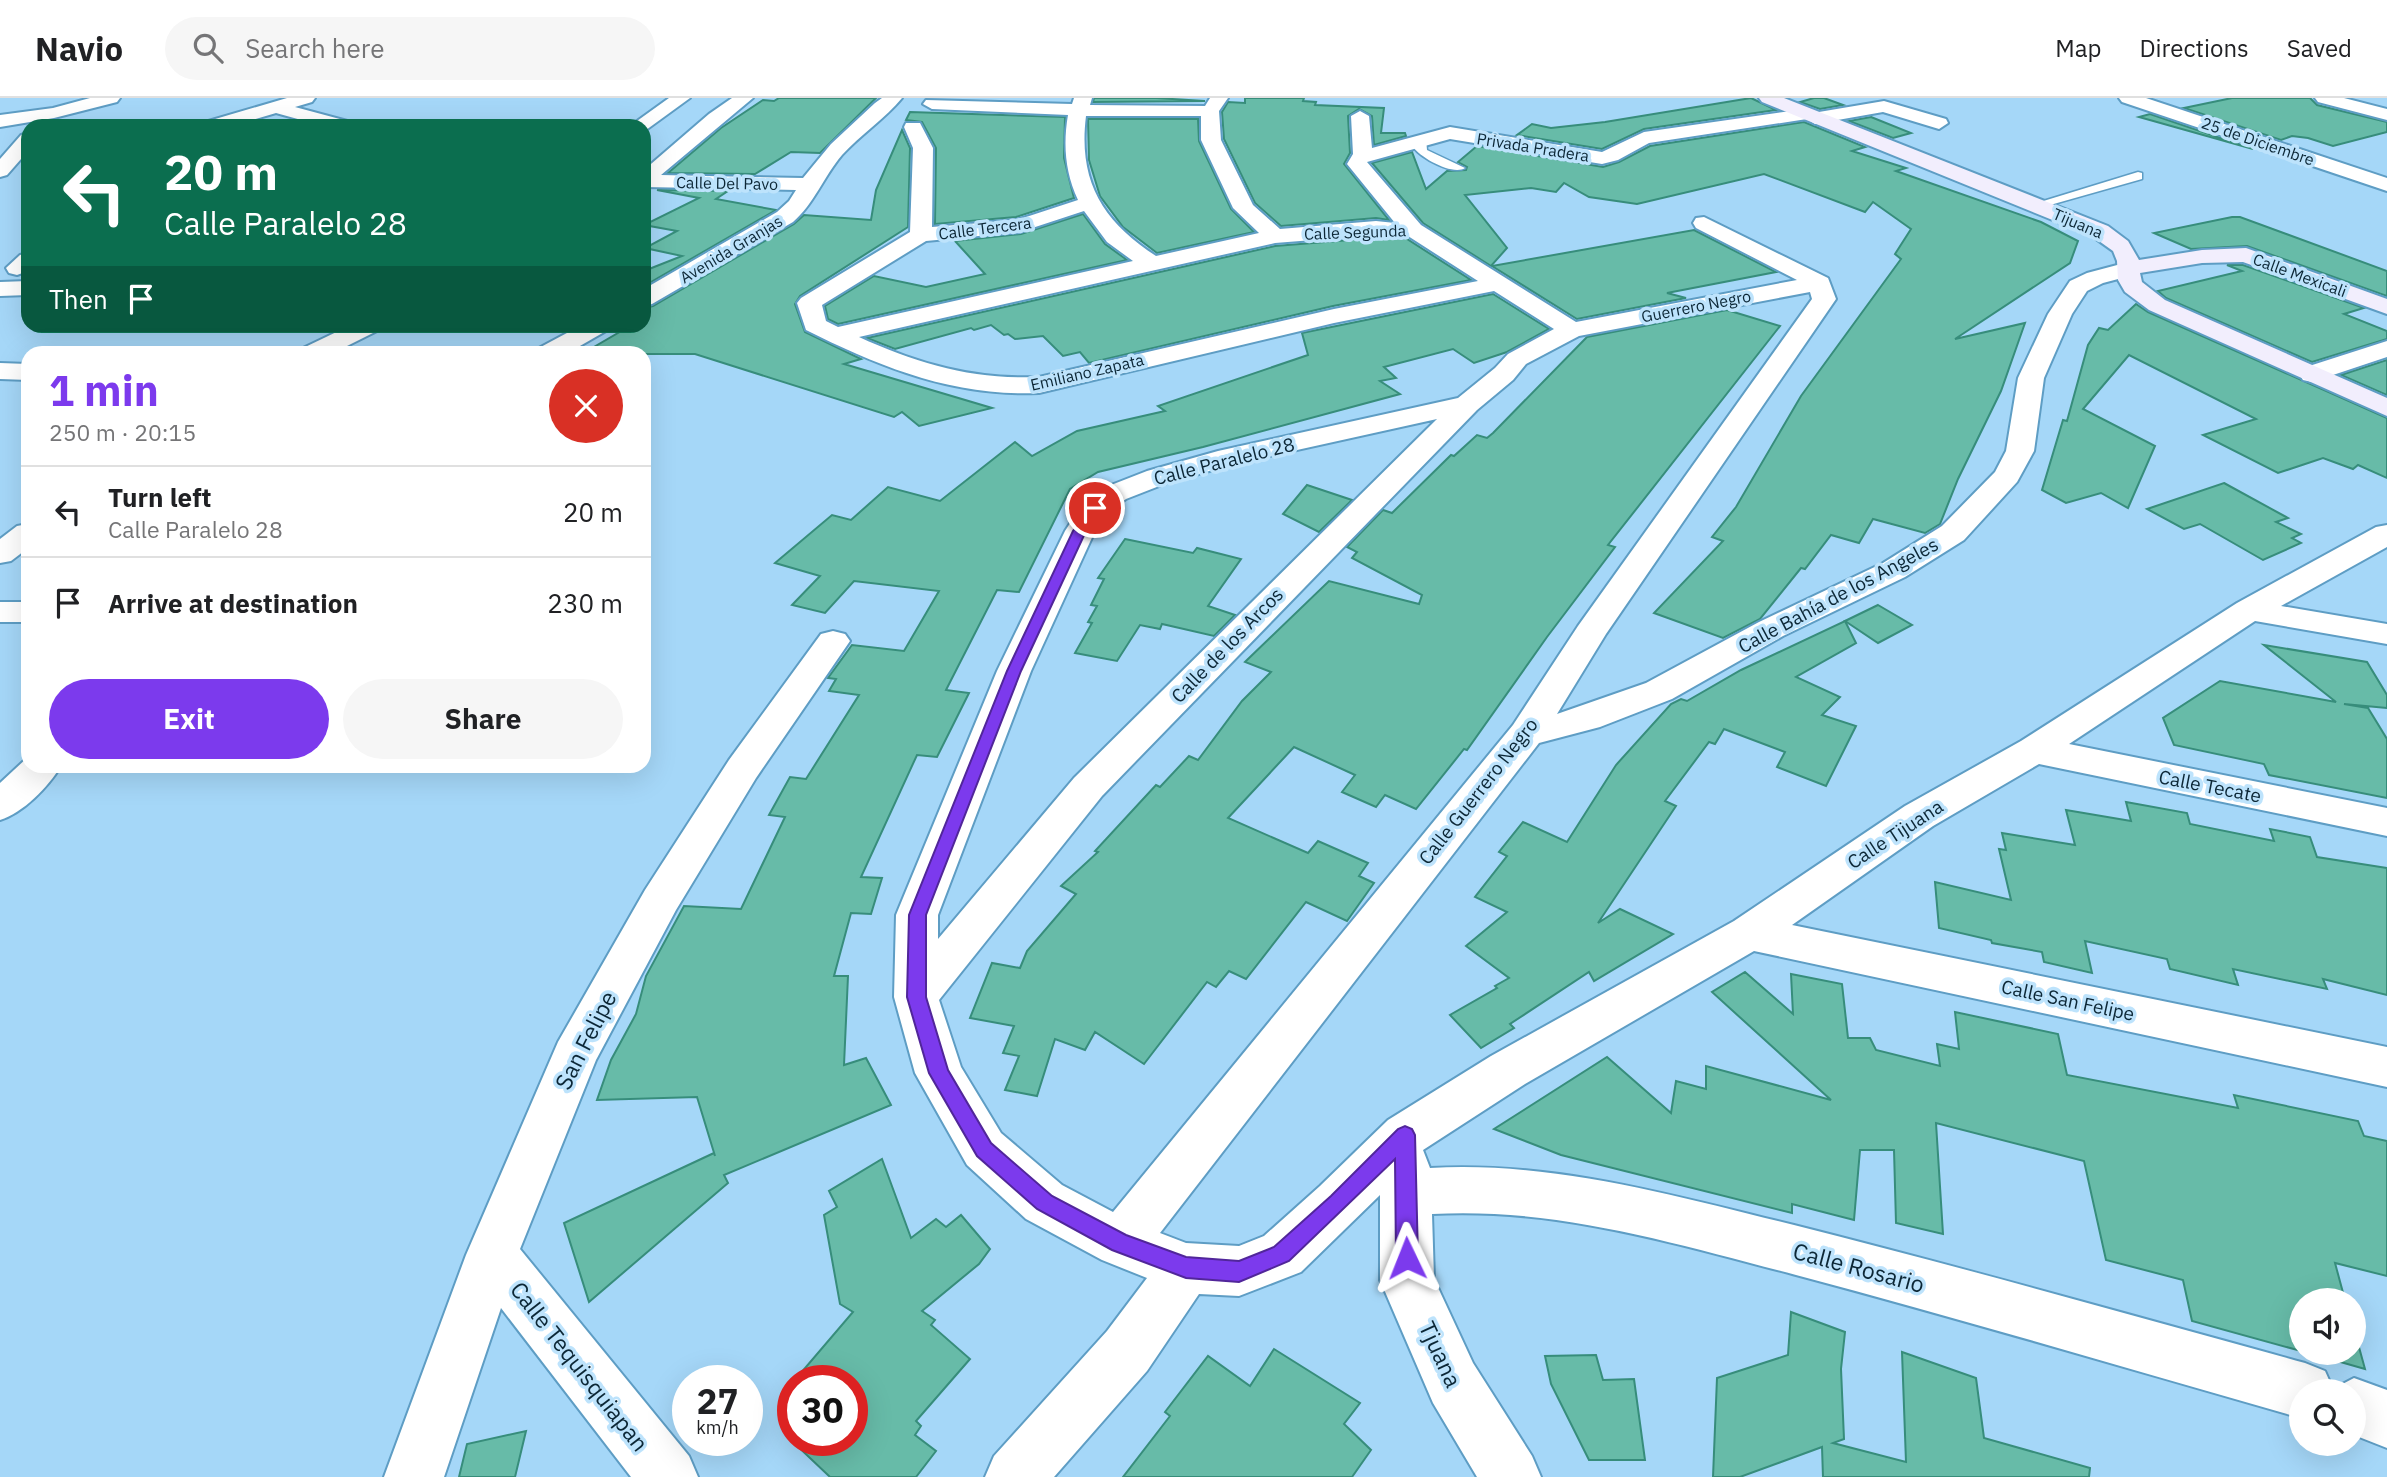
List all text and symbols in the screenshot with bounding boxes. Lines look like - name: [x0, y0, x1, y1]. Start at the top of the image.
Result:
- search box: [165, 17, 655, 80]
- text: Navio: [35, 27, 123, 70]
- icon: search: [189, 29, 227, 67]
- text: Search here: [245, 31, 385, 65]
- text: Map: [2055, 32, 2101, 64]
- text: Directions: [2139, 32, 2249, 64]
- text: Saved: [2287, 32, 2352, 64]
- street label: 25 de Diciembre: [2199, 112, 2317, 170]
- street label: Privada Pradera: [1475, 128, 1591, 166]
- text: 20 m: [164, 140, 278, 203]
- icon: left: [49, 147, 140, 238]
- street label: Calle Del Pavo: [676, 172, 778, 194]
- text: Calle Paralelo 28: [164, 202, 407, 244]
- street label: Tijuana: [2050, 204, 2106, 243]
- street label: Avenida Granjas: [676, 211, 786, 287]
- street label: Calle Tercera: [937, 212, 1033, 244]
- street label: Calle Segunda: [1304, 220, 1407, 244]
- street label: Calle Mexicali: [2250, 249, 2350, 301]
- icon: arrive: [122, 280, 160, 318]
- text: Then: [49, 282, 108, 316]
- street label: Guerrero Negro: [1639, 286, 1753, 326]
- street label: Emiliano Zapata: [1028, 349, 1146, 395]
- text: 1 min: [49, 363, 159, 418]
- button: close: [549, 369, 623, 443]
- text: 250 m · 20:15: [49, 417, 196, 447]
- street label: Calle Paralelo 28: [1151, 432, 1297, 490]
- pin: [1065, 478, 1125, 538]
- text: Turn left: [108, 480, 211, 514]
- icon: arrive: [1076, 489, 1114, 527]
- icon: left: [49, 493, 87, 531]
- text: 20 m: [563, 495, 623, 529]
- text: Calle Paralelo 28: [108, 514, 283, 544]
- street label: Calle Bahía de los Angeles: [1734, 532, 1942, 658]
- street label: Calle de los Arcos: [1166, 582, 1288, 708]
- icon: arrive: [49, 584, 87, 622]
- text: Arrive at destination: [108, 586, 358, 620]
- text: 230 m: [547, 586, 623, 620]
- button: Exit: [49, 679, 329, 759]
- button: Share: [343, 679, 623, 759]
- street label: Calle Guerrero Negro: [1413, 713, 1543, 869]
- street label: Calle Tecate: [2157, 764, 2263, 808]
- street label: Calle Tijuana: [1843, 794, 1947, 874]
- street label: Calle San Felipe: [1999, 974, 2137, 1026]
- street label: San Felipe: [547, 986, 623, 1094]
- position arrow: [1370, 1221, 1444, 1295]
- street label: Calle Rosario: [1790, 1235, 1928, 1299]
- street label: Calle Tequisquiapan: [504, 1275, 656, 1457]
- map controls: [2289, 1288, 2366, 1456]
- button: sound: [2289, 1288, 2366, 1365]
- street label: Tjuana: [1413, 1316, 1469, 1392]
- speed limit sign: 30: [777, 1365, 868, 1456]
- text: 27: [696, 1378, 739, 1424]
- button: search: [2289, 1379, 2366, 1456]
- text: km/h: [696, 1416, 739, 1439]

